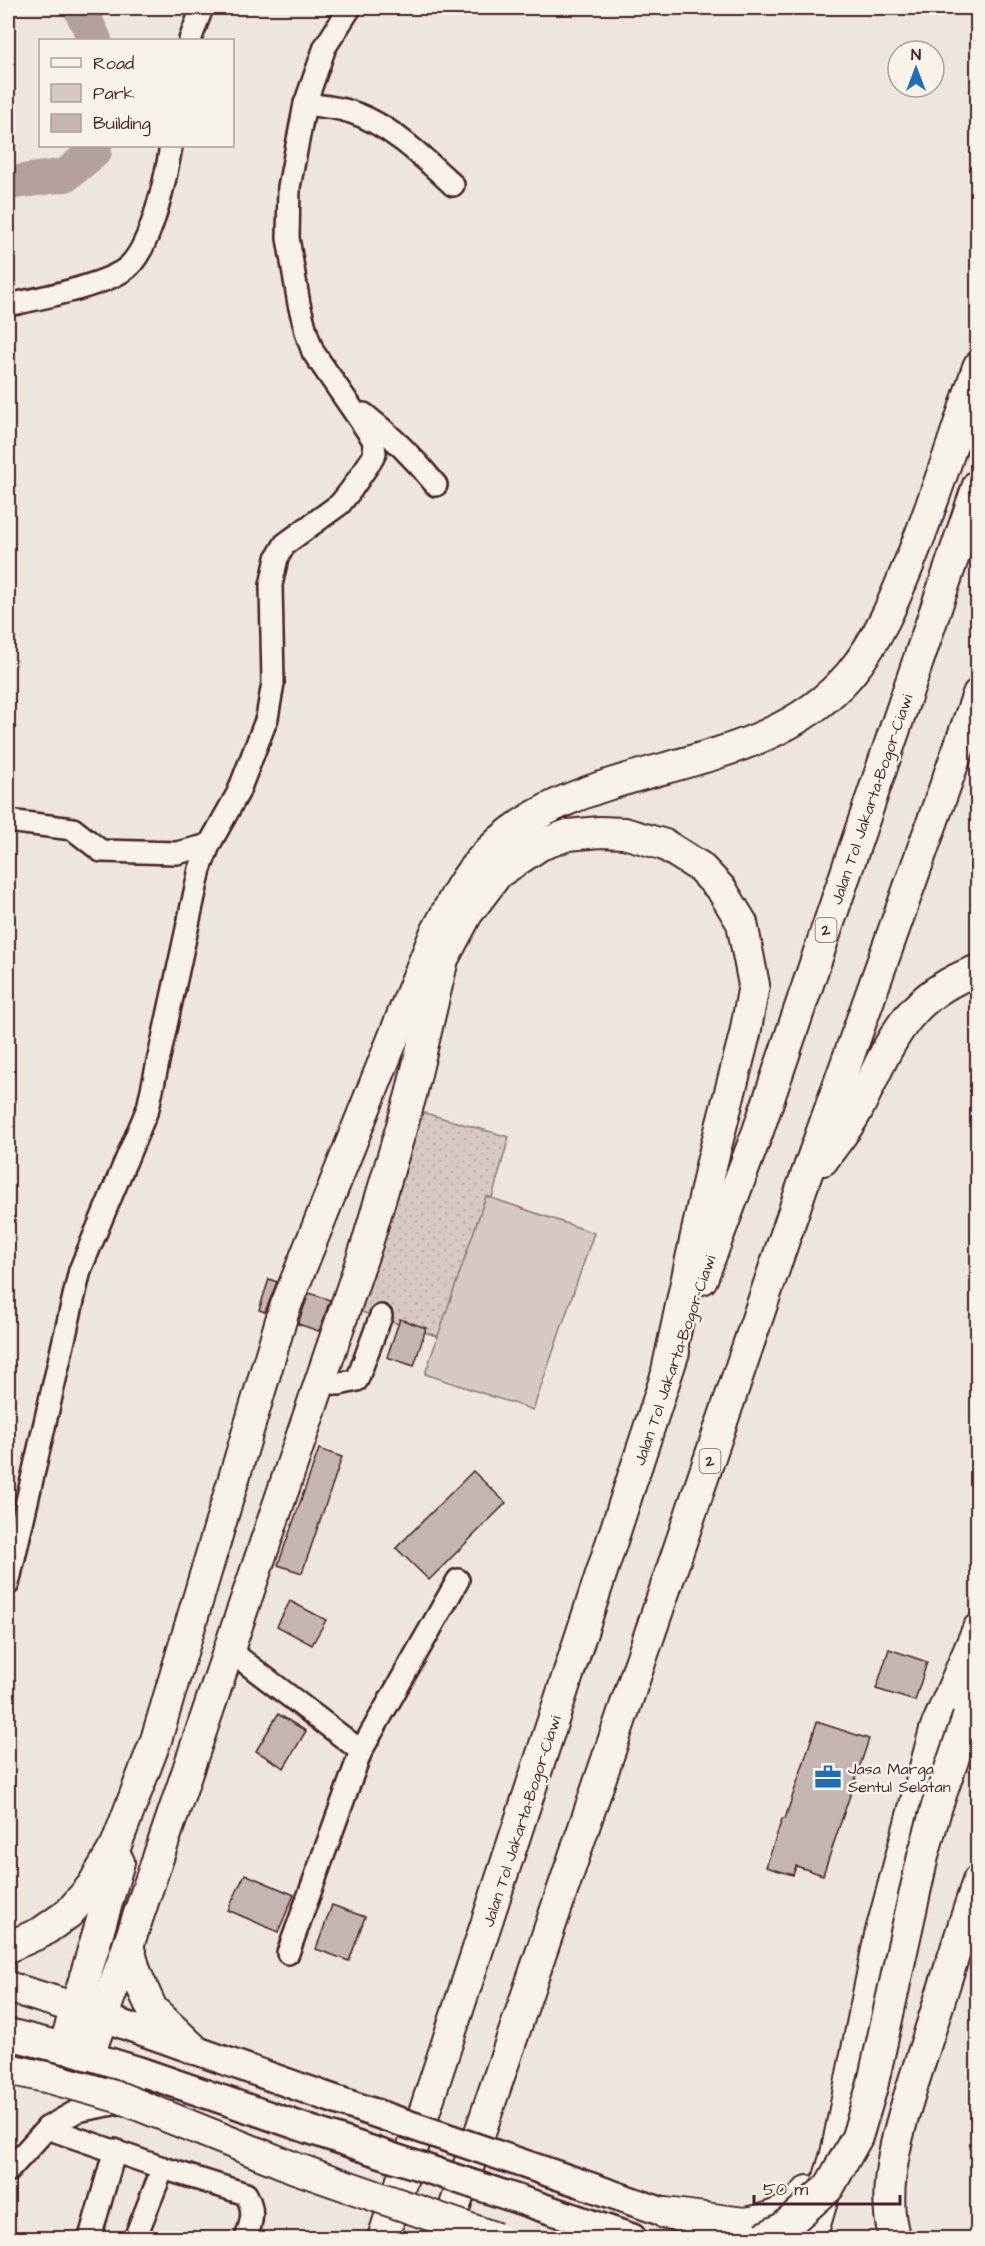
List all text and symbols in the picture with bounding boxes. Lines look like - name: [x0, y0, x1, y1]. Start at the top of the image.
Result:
- legend: [39, 39, 234, 147]
- north arrow: [886, 39, 946, 99]
- text: N: [911, 44, 921, 66]
- text: Road: [93, 51, 134, 76]
- text: Park: [93, 81, 135, 106]
- text: Building: [93, 111, 151, 137]
- street label: Jalan Tol Jakarta–Bogor–Ciawi: [826, 691, 919, 908]
- road number: 2: [816, 918, 836, 942]
- street label: Jalan Tol Jakarta–Bogor–Ciawi: [629, 1252, 722, 1469]
- road number: 2: [700, 1449, 720, 1473]
- street label: Jalan Tol Jakarta–Bogor–Ciawi: [477, 1712, 568, 1930]
- place label: Jasa Marga Sentul Selatan: [848, 1758, 951, 1798]
- office icon: Jasa Marga Sentul Selatan: [813, 1762, 843, 1792]
- scale bar: [754, 2168, 900, 2206]
- text: 50 m: [763, 2177, 808, 2202]

